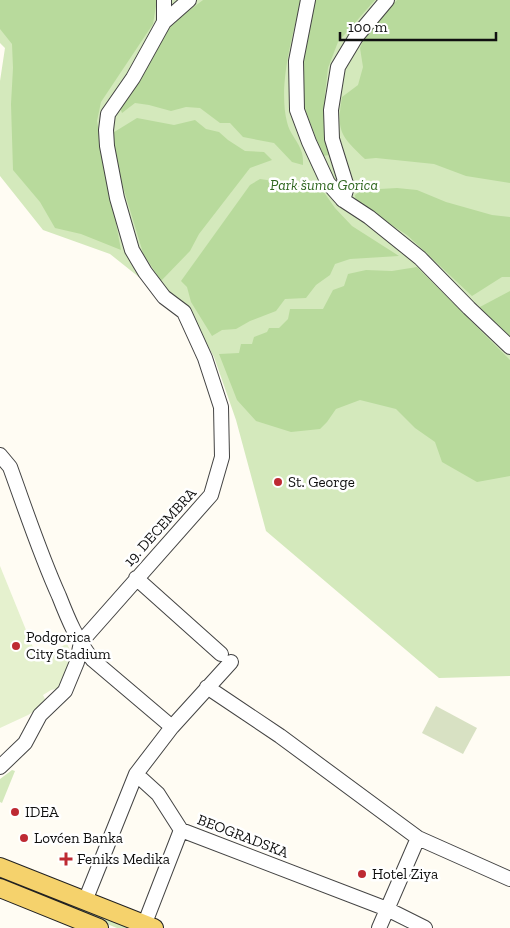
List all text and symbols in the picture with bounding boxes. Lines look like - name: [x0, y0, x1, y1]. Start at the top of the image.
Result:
- scale bar: [340, 10, 496, 42]
- text: 100 m: [348, 18, 387, 36]
- park label: Park šuma Gorica: [270, 176, 378, 194]
- place label: St. George: [288, 473, 355, 491]
- marker: St. George: [272, 476, 284, 488]
- street label: 19. DECEMBRA: [120, 484, 200, 570]
- place label: Podgorica City Stadium: [26, 628, 111, 663]
- marker: Podgorica City Stadium: [10, 640, 22, 652]
- place label: IDEA: [25, 803, 59, 821]
- marker: IDEA: [9, 806, 21, 818]
- street label: BEOGRADSKA: [195, 810, 291, 862]
- place label: Lovćen Banka: [34, 829, 123, 847]
- marker: Lovćen Banka: [18, 832, 30, 844]
- place label: Feniks Medika: [77, 850, 170, 868]
- marker: Feniks Medika: [59, 852, 73, 866]
- place label: Hotel Ziya: [372, 865, 438, 883]
- marker: Hotel Ziya: [356, 868, 368, 880]

